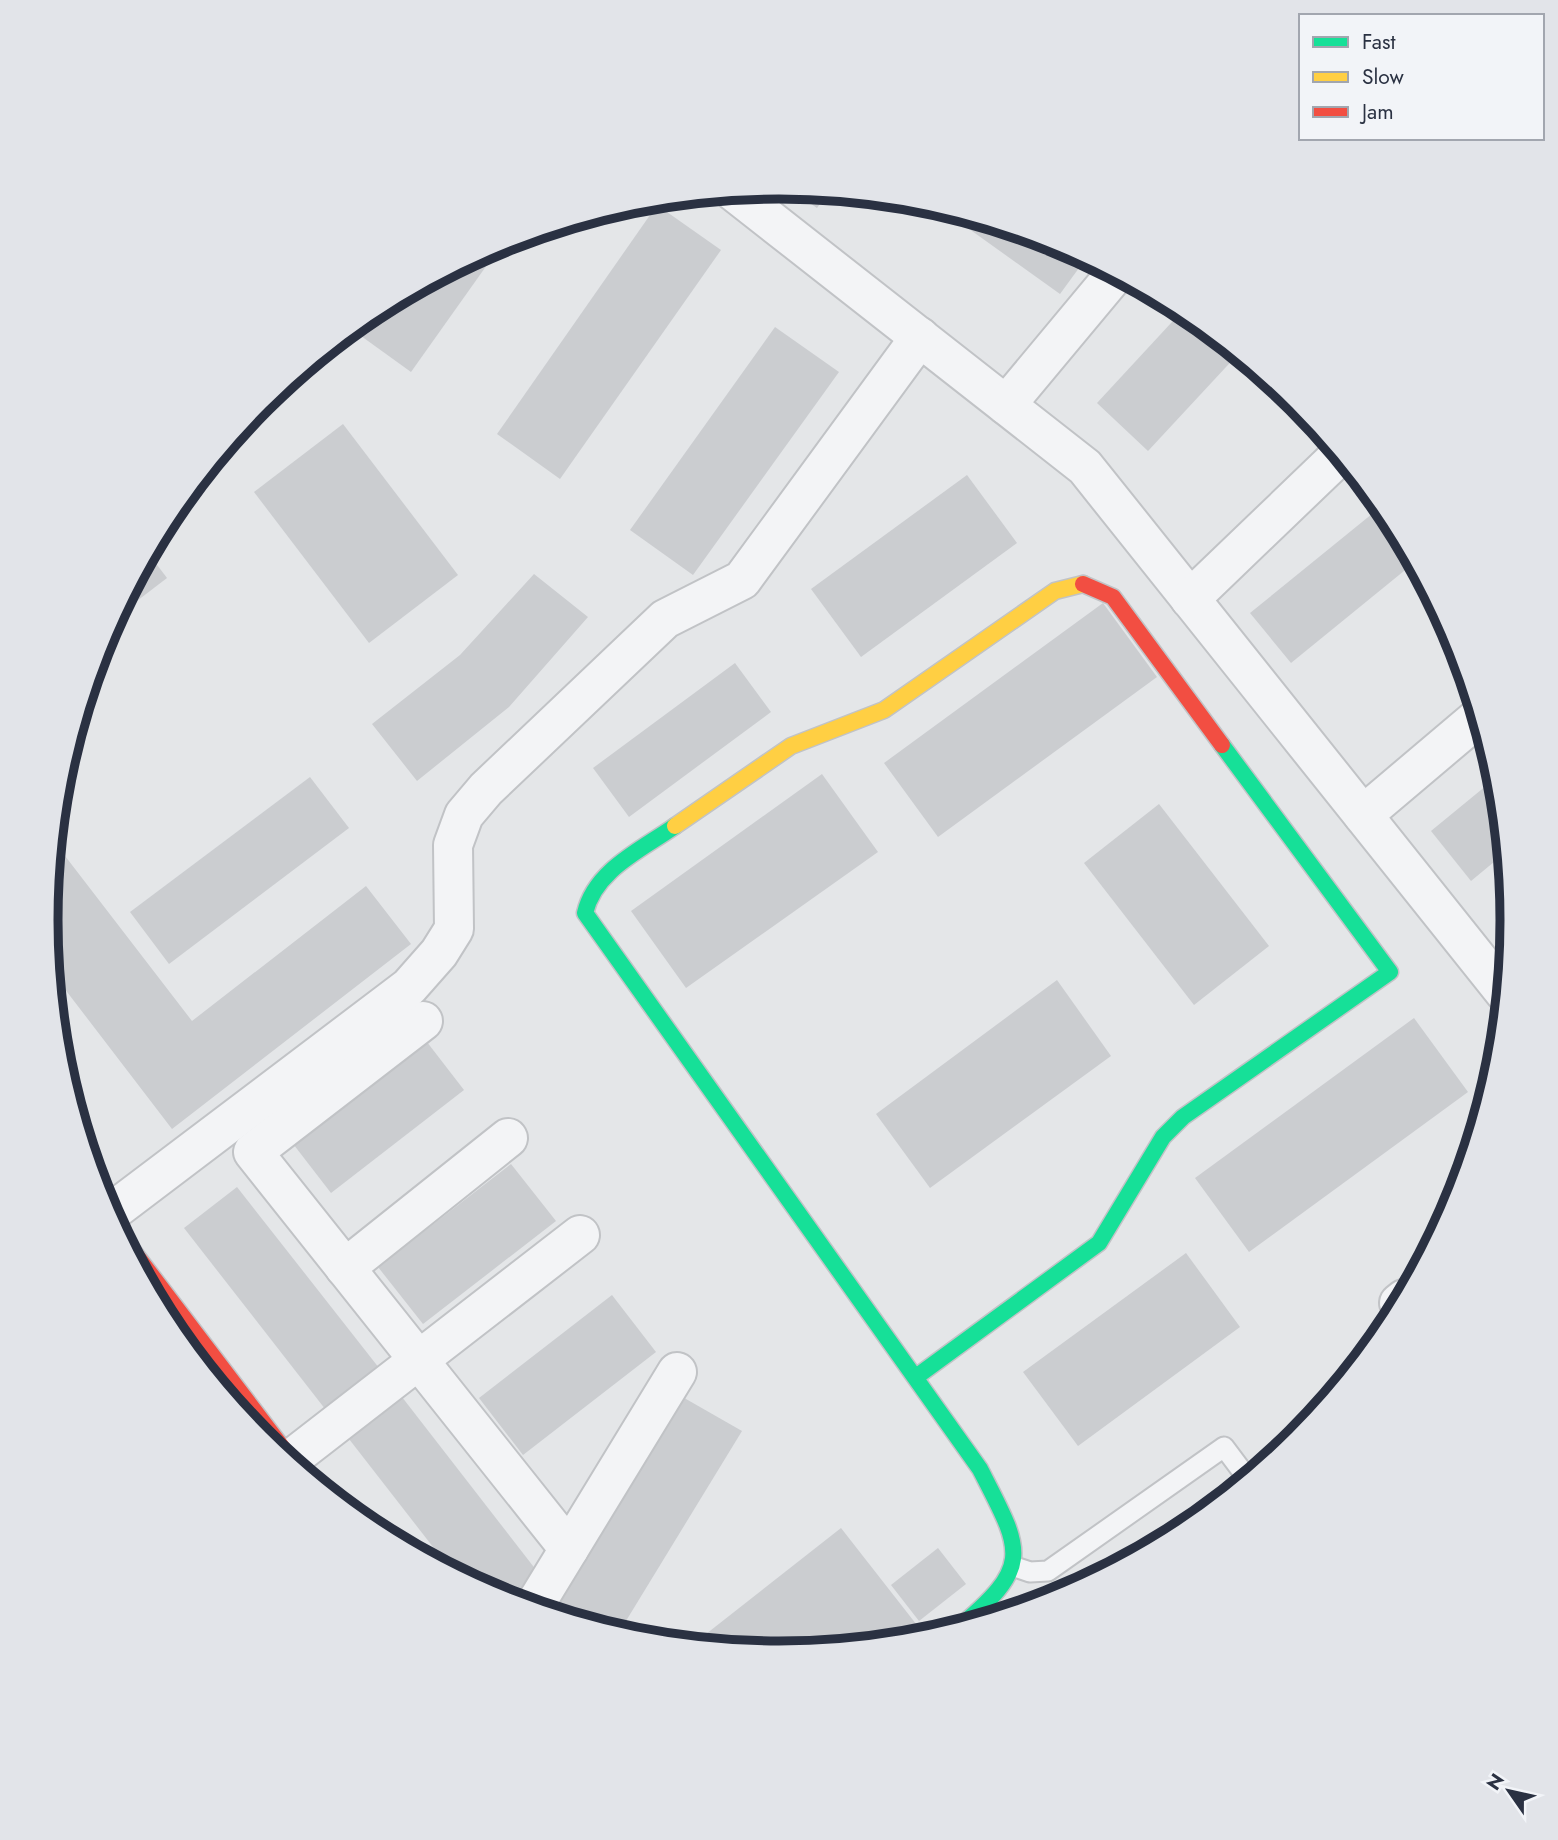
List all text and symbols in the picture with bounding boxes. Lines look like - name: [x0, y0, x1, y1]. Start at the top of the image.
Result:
- legend: [1299, 14, 1544, 140]
- text: Fast: [1362, 27, 1395, 57]
- text: Slow: [1362, 62, 1404, 92]
- text: Jam: [1359, 97, 1394, 127]
- north arrow: [1474, 1756, 1544, 1826]
- text: N: [1480, 1768, 1511, 1796]

